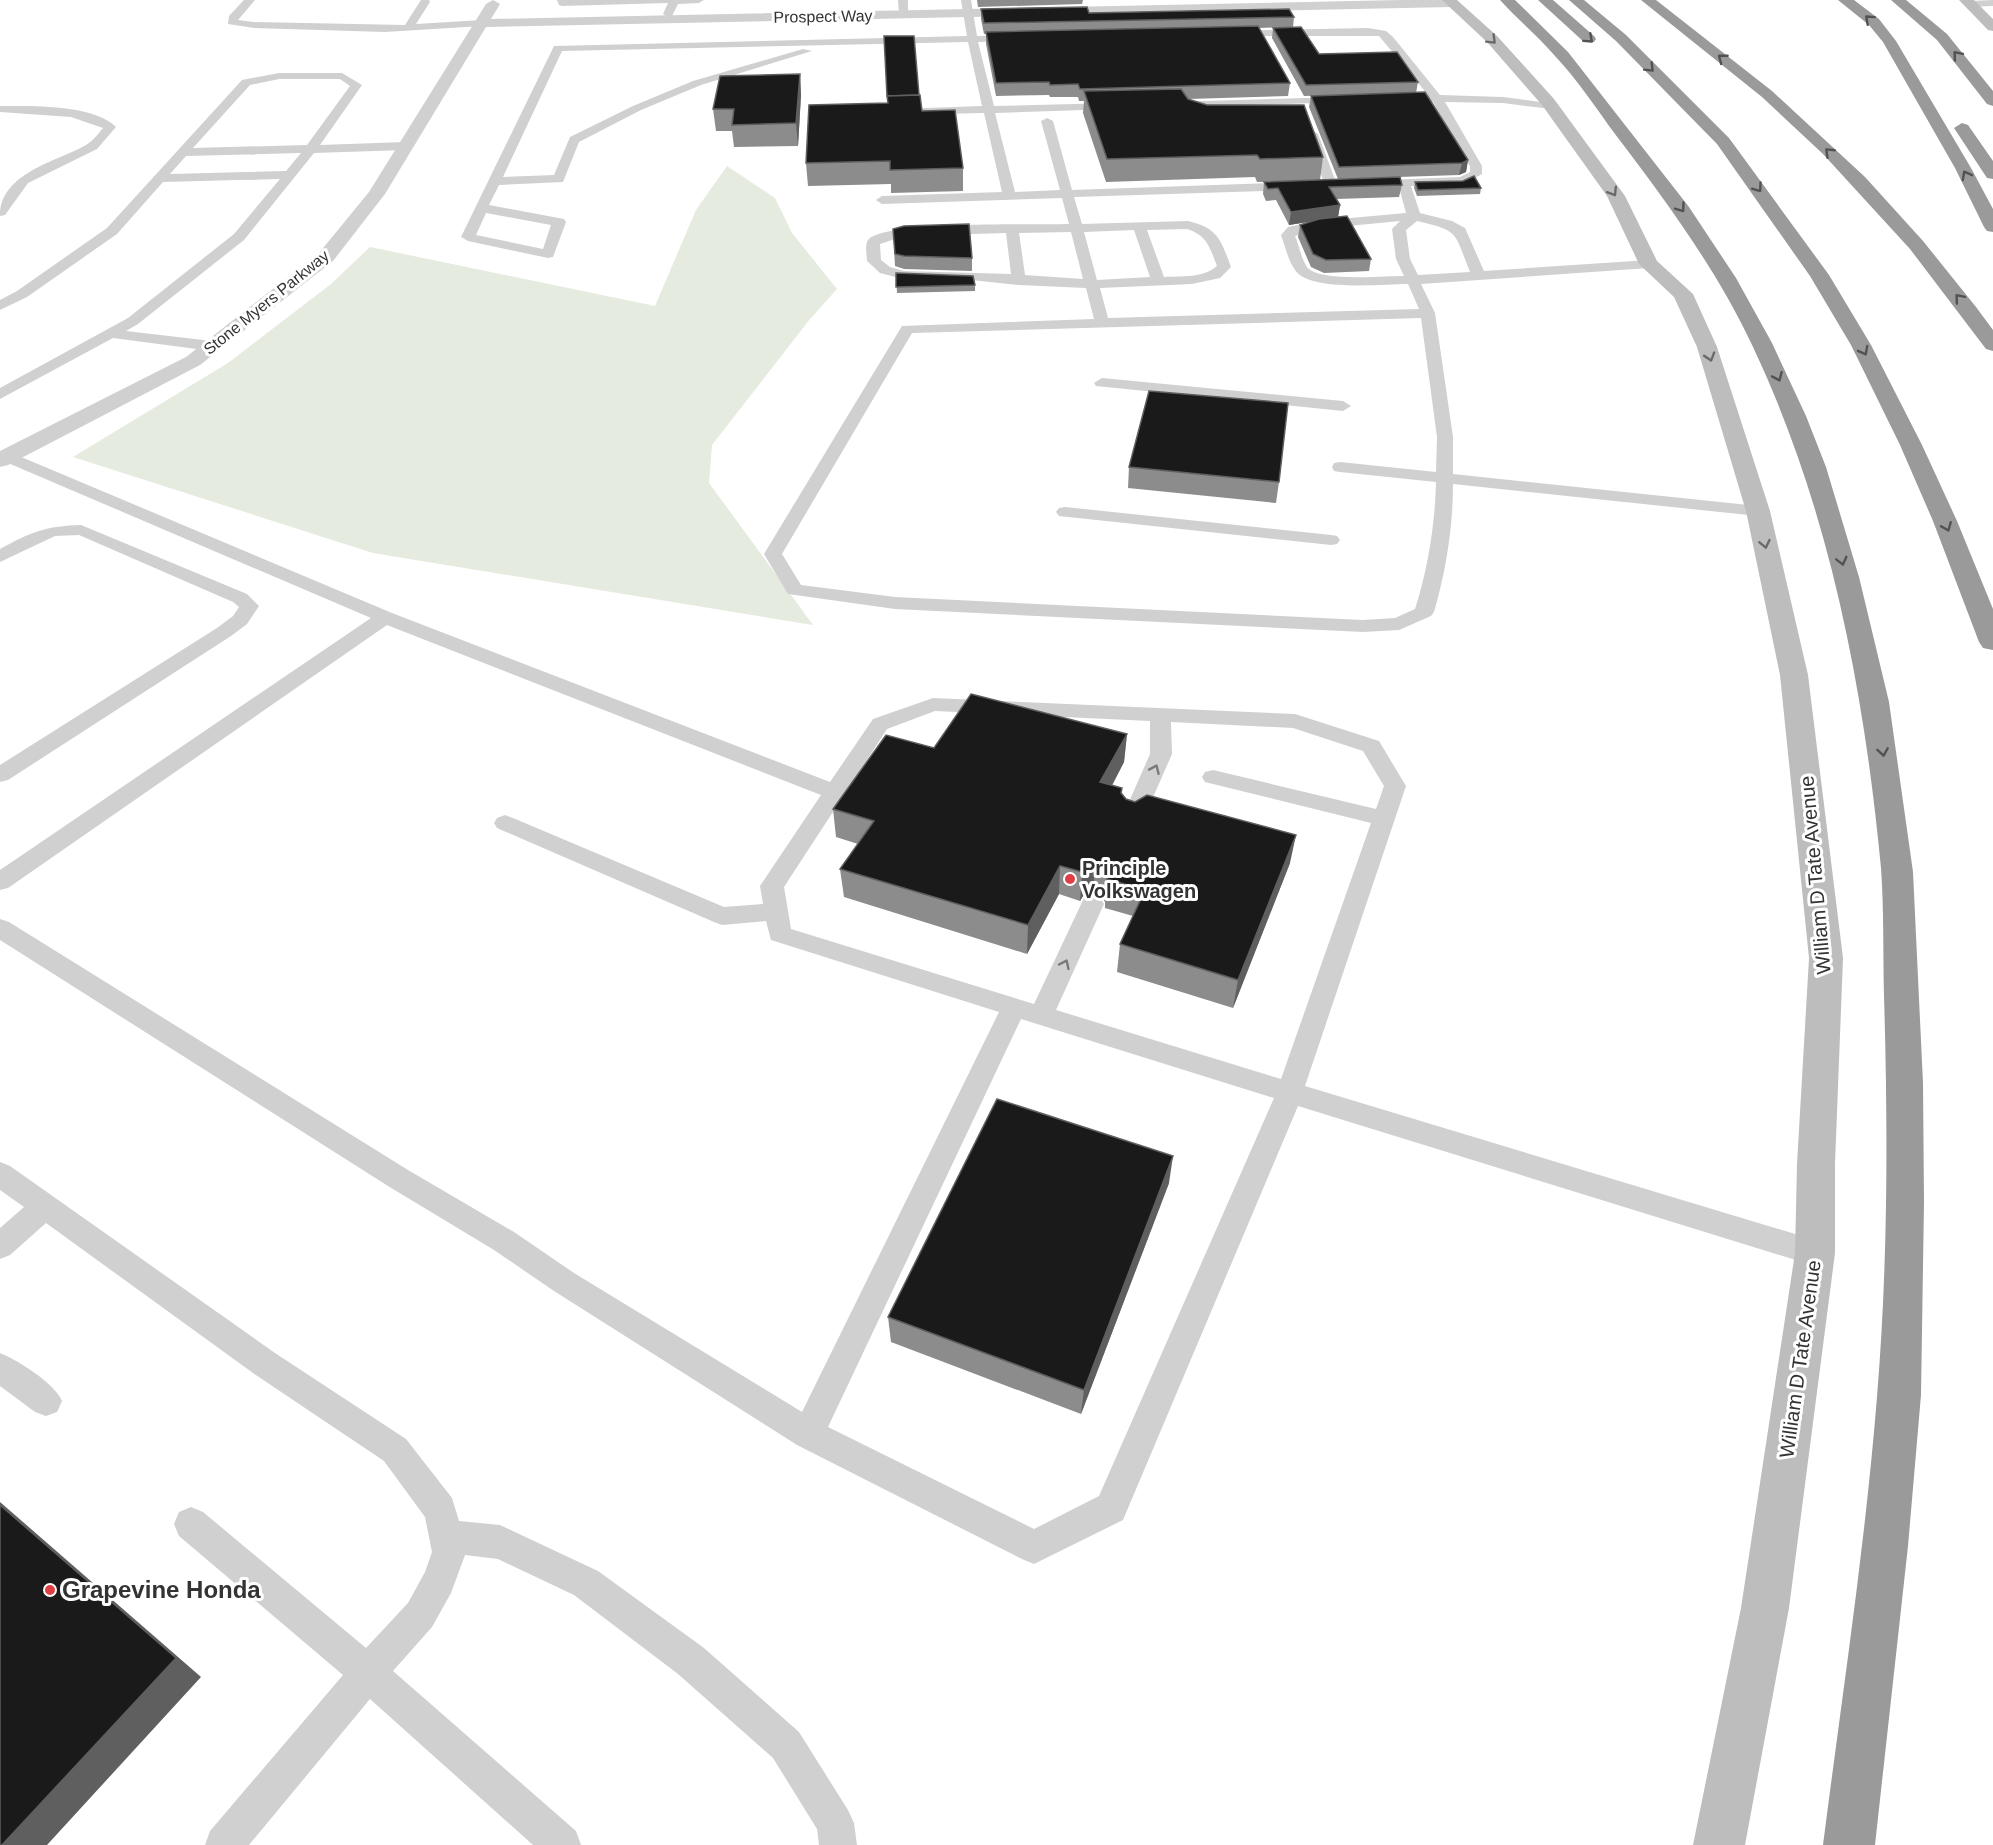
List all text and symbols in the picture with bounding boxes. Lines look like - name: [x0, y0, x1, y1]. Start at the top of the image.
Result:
- street label: Prospect Way: [773, 7, 873, 26]
- one-way arrow: [1865, 15, 1876, 26]
- one-way arrow: [1485, 32, 1496, 43]
- one-way arrow: [1582, 32, 1592, 43]
- one-way arrow: [1953, 51, 1964, 62]
- one-way arrow: [1718, 55, 1729, 66]
- one-way arrow: [1644, 61, 1654, 72]
- one-way arrow: [1826, 149, 1837, 160]
- one-way arrow: [1962, 171, 1973, 181]
- one-way arrow: [1750, 182, 1761, 193]
- one-way arrow: [1606, 186, 1618, 196]
- one-way arrow: [1674, 202, 1685, 213]
- street label: Stone Myers Parkway: [200, 247, 332, 358]
- one-way arrow: [1955, 294, 1966, 305]
- one-way arrow: [1856, 345, 1868, 356]
- one-way arrow: [1703, 351, 1715, 362]
- one-way arrow: [1770, 371, 1782, 382]
- one-way arrow: [1940, 521, 1952, 532]
- one-way arrow: [1758, 539, 1771, 549]
- one-way arrow: [1835, 555, 1847, 566]
- one-way arrow: [1876, 747, 1888, 756]
- one-way arrow: [1147, 765, 1159, 776]
- street label: William D Tate Avenue: [1795, 775, 1835, 975]
- place label: Principle Volkswagen: [1082, 857, 1196, 902]
- marker: Principle Volkswagen: [1063, 872, 1077, 886]
- one-way arrow: [1057, 959, 1069, 970]
- street label: William D Tate Avenue: [1775, 1259, 1825, 1459]
- place label: Grapevine Honda: [62, 1576, 261, 1603]
- marker: Grapevine Honda: [43, 1583, 57, 1597]

